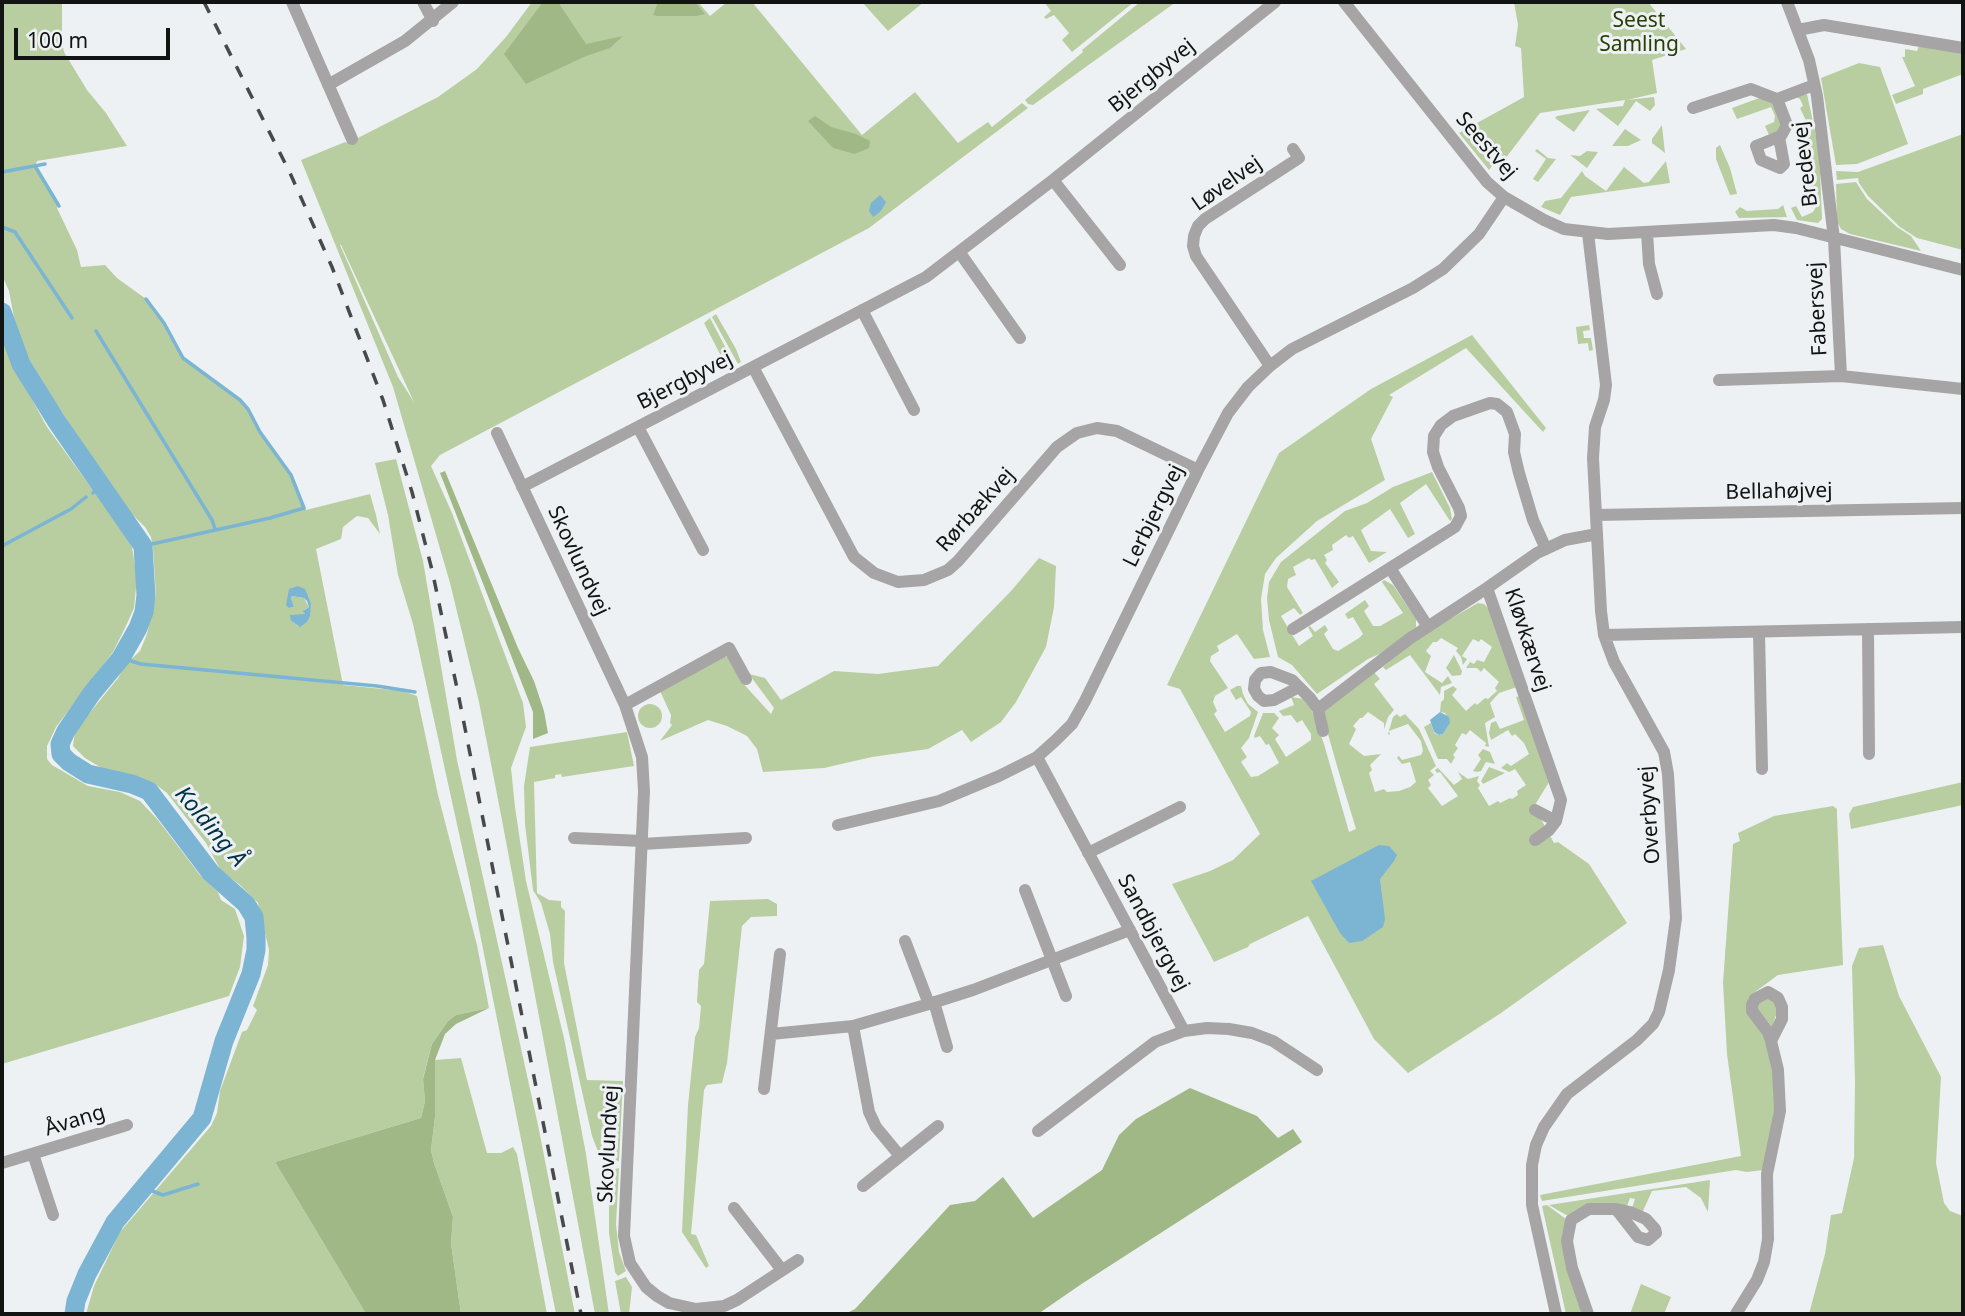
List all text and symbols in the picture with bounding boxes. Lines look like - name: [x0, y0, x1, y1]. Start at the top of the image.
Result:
- park label: Seest Samling: [1599, 8, 1679, 58]
- scale bar: [18, 14, 173, 58]
- text: 100 m: [27, 26, 88, 54]
- street label: Bjergbyvej: [1104, 34, 1200, 118]
- street label: Seestvej: [1450, 107, 1522, 185]
- street label: Bredevej: [1788, 120, 1824, 208]
- street label: Løvelvej: [1187, 151, 1267, 217]
- street label: Fabersvej: [1803, 261, 1833, 357]
- street label: Bjergbyvej: [633, 346, 737, 416]
- street label: Lerbjergvej: [1118, 461, 1190, 571]
- street label: Rørbækvej: [932, 463, 1020, 557]
- street label: Bellahøjvej: [1725, 478, 1833, 506]
- street label: Skovlundvej: [542, 502, 614, 620]
- street label: Kløvkærvej: [1498, 585, 1556, 695]
- street label: Overbyvej: [1634, 765, 1666, 865]
- water label: Kolding Å: [168, 781, 252, 873]
- street label: Sandbjergvej: [1112, 870, 1194, 996]
- street label: Skovlundvej: [593, 1084, 625, 1204]
- street label: Åvang: [42, 1100, 108, 1142]

